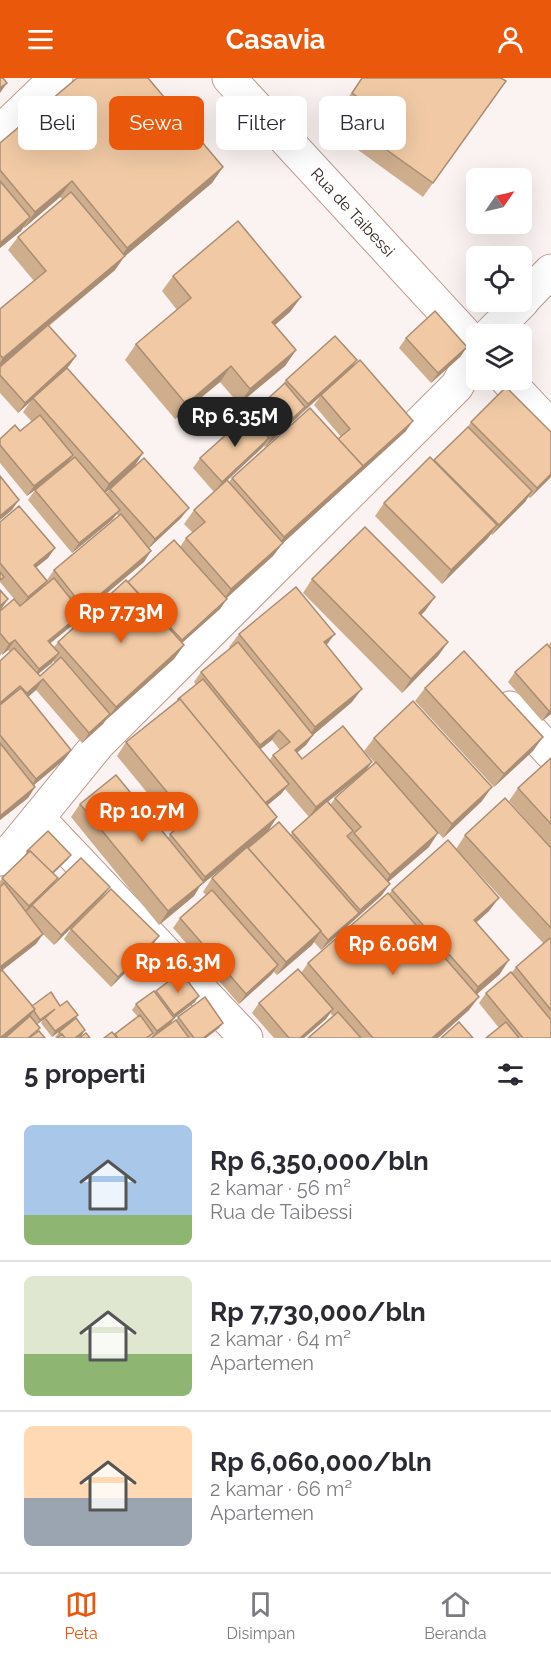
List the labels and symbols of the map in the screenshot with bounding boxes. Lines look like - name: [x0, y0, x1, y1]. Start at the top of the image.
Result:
- street label: Rua de Taibessi: [307, 164, 398, 261]
- north arrow: [466, 168, 532, 234]
- pin: Rp 6.35M: [173, 397, 297, 448]
- pin: Rp 7.73M: [59, 593, 183, 644]
- pin: Rp 10.7M: [80, 792, 204, 843]
- pin: Rp 6.06M: [331, 925, 455, 976]
- pin: Rp 16.3M: [116, 943, 240, 994]

